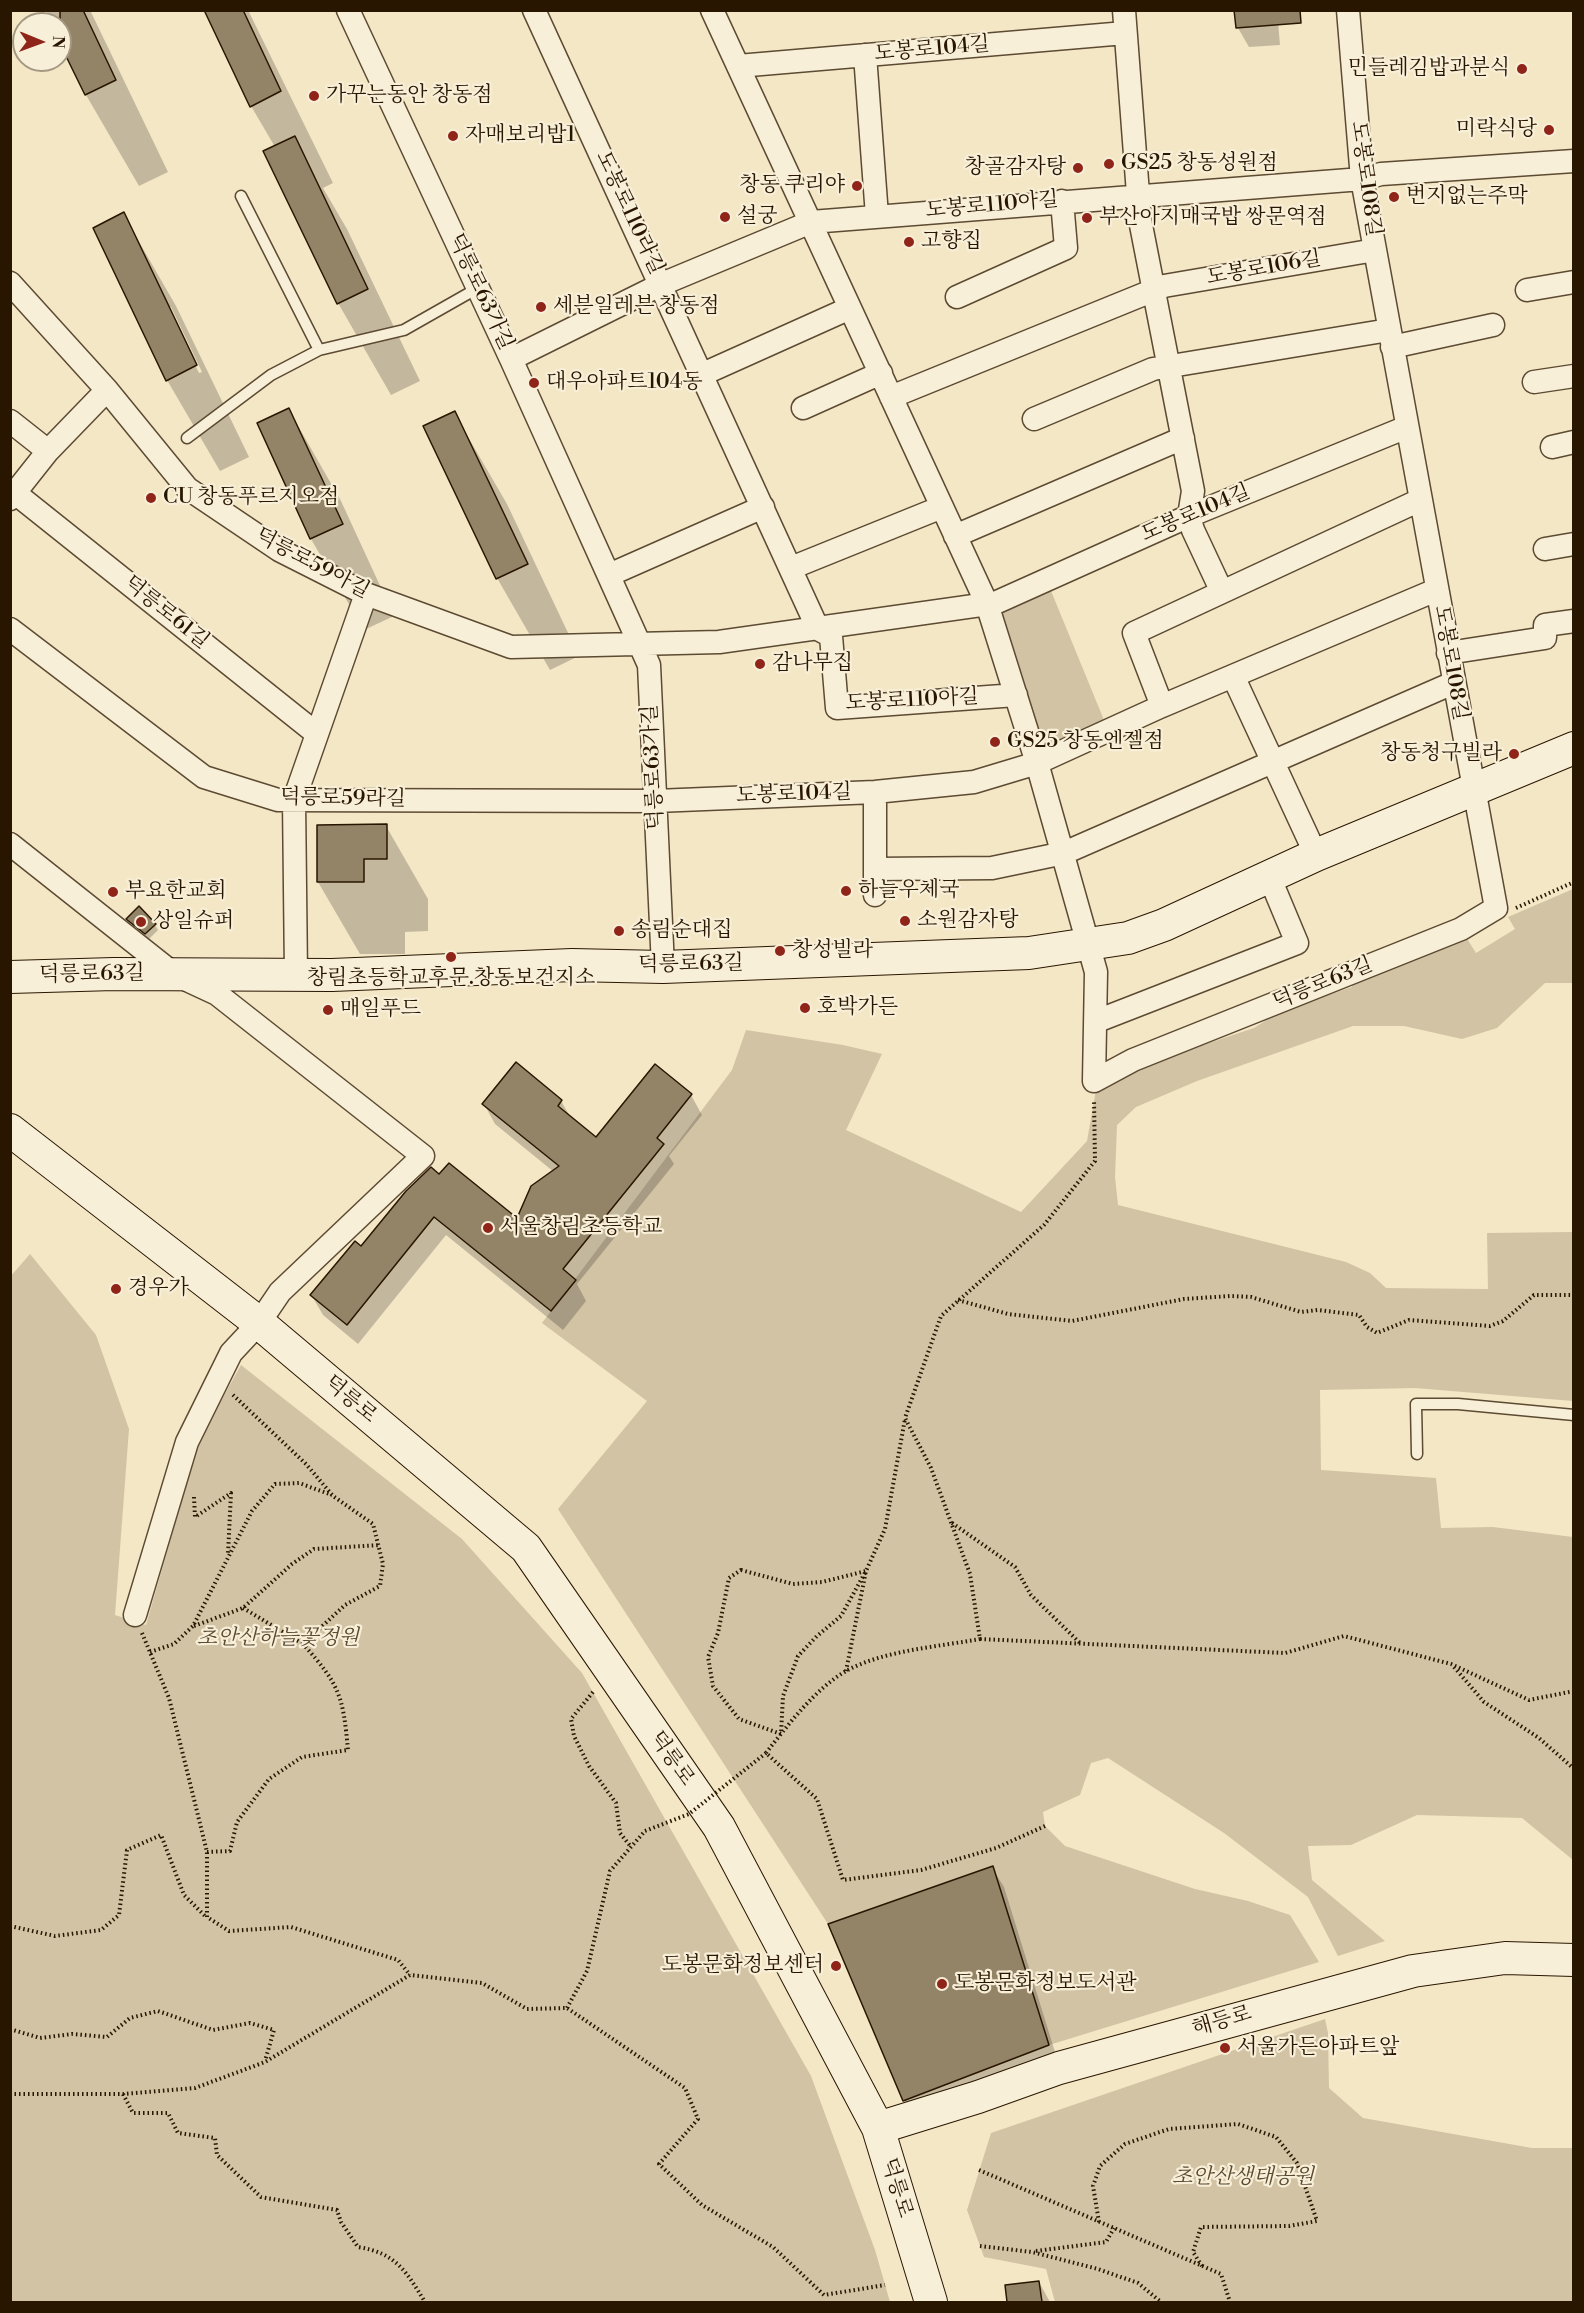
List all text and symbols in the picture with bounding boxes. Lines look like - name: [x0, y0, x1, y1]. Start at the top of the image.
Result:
- north arrow: [12, 12, 72, 72]
- street label: 도봉로104길: [873, 32, 991, 68]
- text: N: [48, 36, 68, 49]
- place label: 민들레김밥과분식: [1348, 56, 1510, 82]
- marker: 민들레김밥과분식: [1515, 62, 1529, 76]
- place label: 가꾸는동안 창동점: [326, 83, 493, 109]
- marker: 가꾸는동안 창동점: [307, 89, 321, 103]
- place label: 미락식당: [1456, 117, 1537, 143]
- street label: 도봉로108길: [1344, 120, 1386, 238]
- place label: 자매보리밥1: [465, 123, 575, 149]
- marker: 미락식당: [1542, 123, 1556, 137]
- marker: 자매보리밥1: [446, 129, 460, 143]
- street label: 도봉로110라길: [589, 147, 669, 279]
- place label: GS25 창동성원점: [1121, 151, 1278, 177]
- place label: 창골감자탕: [965, 155, 1066, 181]
- marker: GS25 창동성원점: [1102, 157, 1116, 171]
- marker: 창골감자탕: [1071, 161, 1085, 175]
- place label: 창동 쿠리야: [739, 173, 845, 199]
- marker: 창동 쿠리야: [850, 179, 864, 193]
- place label: 번지없는주막: [1406, 184, 1528, 210]
- street label: 도봉로110아길: [924, 188, 1060, 224]
- marker: 번지없는주막: [1387, 190, 1401, 204]
- place label: 설궁: [737, 204, 778, 230]
- place label: 부산아지매국밥 쌍문역점: [1099, 205, 1326, 231]
- marker: 설궁: [718, 210, 732, 224]
- marker: 부산아지매국밥 쌍문역점: [1080, 211, 1094, 225]
- place label: 고향집: [921, 229, 982, 255]
- street label: 덕릉로63가길: [442, 230, 518, 354]
- marker: 고향집: [902, 235, 916, 249]
- street label: 도봉로106길: [1205, 247, 1323, 291]
- place label: 세븐일레븐 창동점: [553, 294, 720, 320]
- marker: 세븐일레븐 창동점: [534, 300, 548, 314]
- place label: 대우아파트104동: [546, 370, 703, 396]
- marker: 대우아파트104동: [527, 376, 541, 390]
- street label: 도봉로104길: [1138, 480, 1254, 548]
- place label: CU 창동푸르지오점: [163, 485, 339, 511]
- marker: CU 창동푸르지오점: [144, 491, 158, 505]
- street label: 덕릉로59아길: [251, 523, 373, 605]
- street label: 덕릉로61길: [118, 571, 214, 655]
- street label: 도봉로108길: [1427, 604, 1473, 722]
- place label: 감나무집: [772, 651, 853, 677]
- marker: 감나무집: [753, 657, 767, 671]
- street label: 도봉로110아길: [845, 685, 979, 717]
- street label: 덕릉로63가길: [638, 704, 670, 830]
- place label: GS25 창동엔젤점: [1007, 729, 1164, 755]
- marker: GS25 창동엔젤점: [988, 735, 1002, 749]
- place label: 창동청구빌라: [1380, 741, 1502, 767]
- marker: 창동청구빌라: [1507, 747, 1521, 761]
- street label: 도봉로104길: [736, 780, 852, 810]
- street label: 덕릉로59라길: [280, 785, 406, 813]
- place label: 하늘우체국: [858, 878, 959, 904]
- place label: 부요한교회: [125, 879, 226, 905]
- marker: 하늘우체국: [839, 884, 853, 898]
- marker: 부요한교회: [106, 885, 120, 899]
- place label: 소원감자탕: [917, 908, 1018, 934]
- place label: 상일슈퍼: [153, 909, 234, 935]
- marker: 소원감자탕: [898, 914, 912, 928]
- marker: 상일슈퍼: [134, 915, 148, 929]
- place label: 송림순대집: [631, 918, 732, 944]
- marker: 송림순대집: [612, 924, 626, 938]
- place label: 창성빌라: [792, 938, 873, 964]
- marker: 창성빌라: [773, 944, 787, 958]
- marker: 창림초등학교후문.창동보건지소: [444, 950, 458, 964]
- street label: 덕릉로63길: [638, 951, 744, 979]
- street label: 덕릉로63길: [1269, 953, 1377, 1015]
- street label: 덕릉로63길: [39, 961, 145, 989]
- place label: 창림초등학교후문.창동보건지소: [307, 966, 595, 992]
- place label: 호박가든: [817, 995, 898, 1021]
- place label: 매일푸드: [340, 997, 421, 1023]
- marker: 호박가든: [798, 1001, 812, 1015]
- marker: 매일푸드: [321, 1003, 335, 1017]
- place label: 서울창림초등학교: [500, 1215, 662, 1241]
- marker: 서울창림초등학교: [481, 1221, 495, 1235]
- place label: 경우가: [128, 1276, 189, 1302]
- marker: 경우가: [109, 1282, 123, 1296]
- street label: 덕릉로: [319, 1371, 381, 1429]
- park label: 초안산하늘꽃정원: [197, 1626, 359, 1652]
- street label: 덕릉로: [643, 1727, 699, 1791]
- place label: 도봉문화정보센터: [662, 1953, 824, 1979]
- marker: 도봉문화정보센터: [829, 1959, 843, 1973]
- place label: 도봉문화정보도서관: [954, 1971, 1137, 1997]
- marker: 도봉문화정보도서관: [935, 1977, 949, 1991]
- street label: 해등로: [1189, 2002, 1255, 2042]
- place label: 서울가든아파트앞: [1237, 2035, 1399, 2061]
- marker: 서울가든아파트앞: [1218, 2041, 1232, 2055]
- street label: 덕릉로: [875, 2155, 917, 2221]
- park label: 초안산생태공원: [1172, 2165, 1314, 2191]

